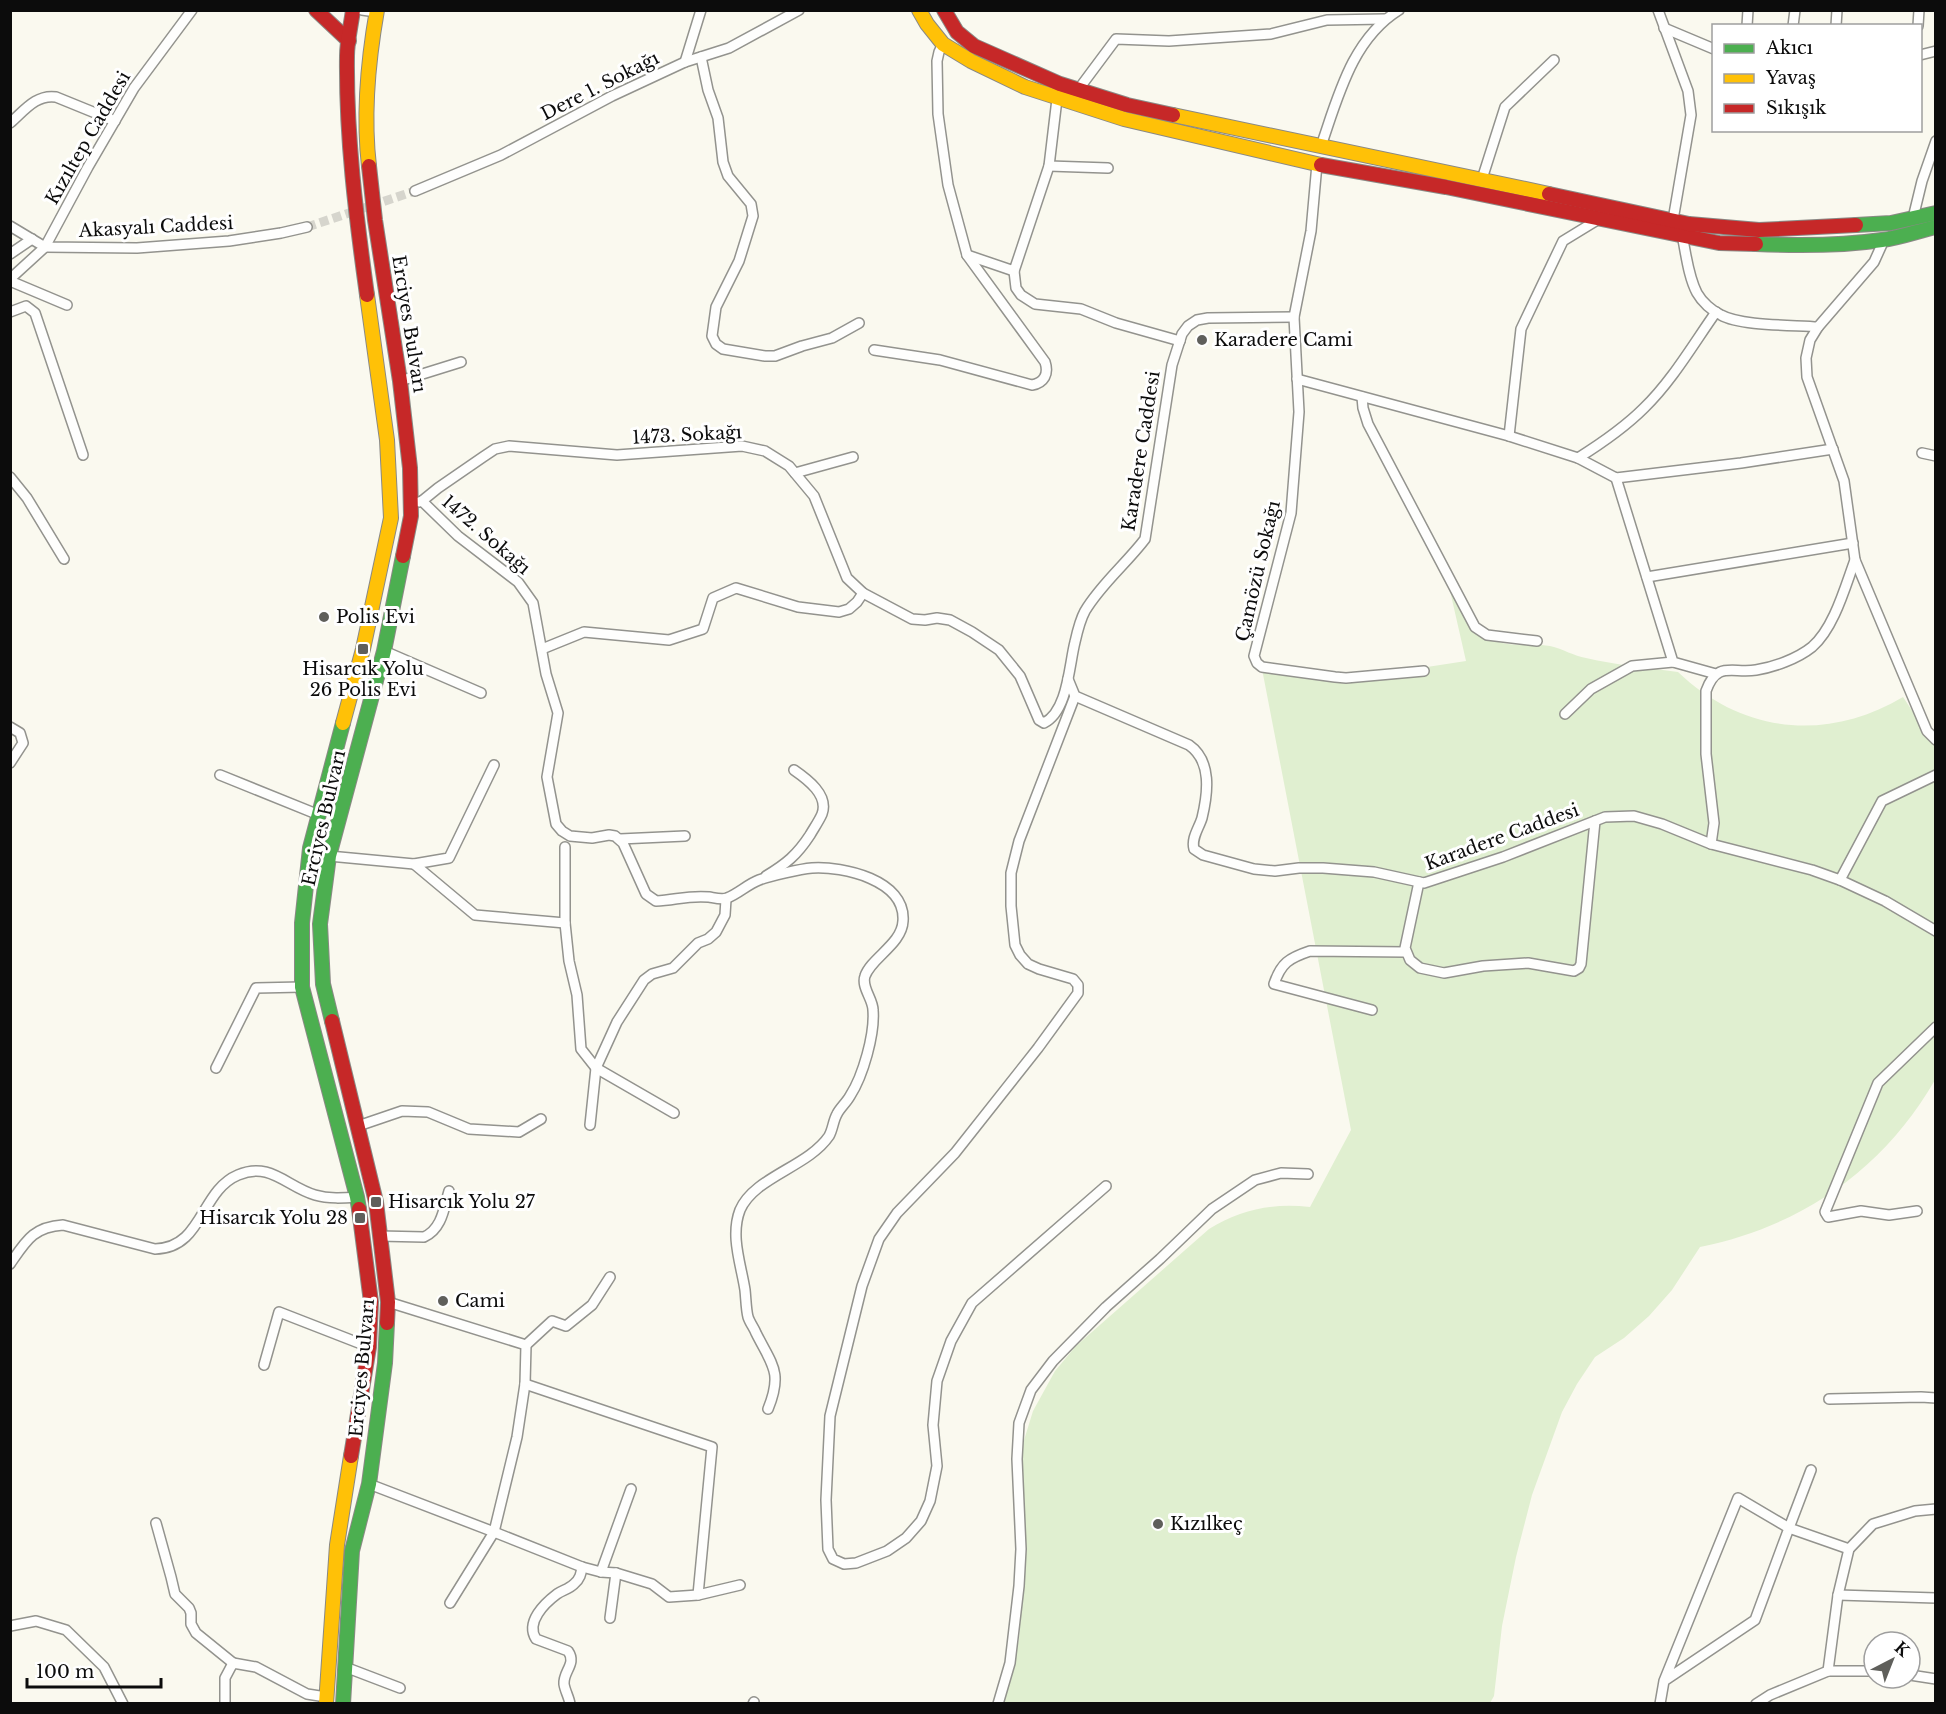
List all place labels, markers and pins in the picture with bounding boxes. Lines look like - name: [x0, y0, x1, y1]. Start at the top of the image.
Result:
- place label: Karadere Cami: [1214, 329, 1353, 351]
- marker: Karadere Cami: [1195, 333, 1209, 347]
- place label: Polis Evi: [336, 606, 415, 628]
- marker: Polis Evi: [317, 610, 331, 624]
- marker: Hisarcık Yolu 26 Polis Evi: [356, 642, 370, 656]
- place label: Hisarcık Yolu 26 Polis Evi: [302, 658, 424, 701]
- place label: Hisarcık Yolu 27: [388, 1191, 536, 1213]
- marker: Hisarcık Yolu 27: [369, 1195, 383, 1209]
- place label: Hisarcık Yolu 28: [199, 1207, 348, 1229]
- marker: Hisarcık Yolu 28: [353, 1211, 367, 1225]
- place label: Cami: [455, 1290, 505, 1312]
- marker: Cami: [436, 1294, 450, 1308]
- place label: Kızılkeç: [1170, 1513, 1243, 1535]
- marker: Kızılkeç: [1151, 1517, 1165, 1531]

